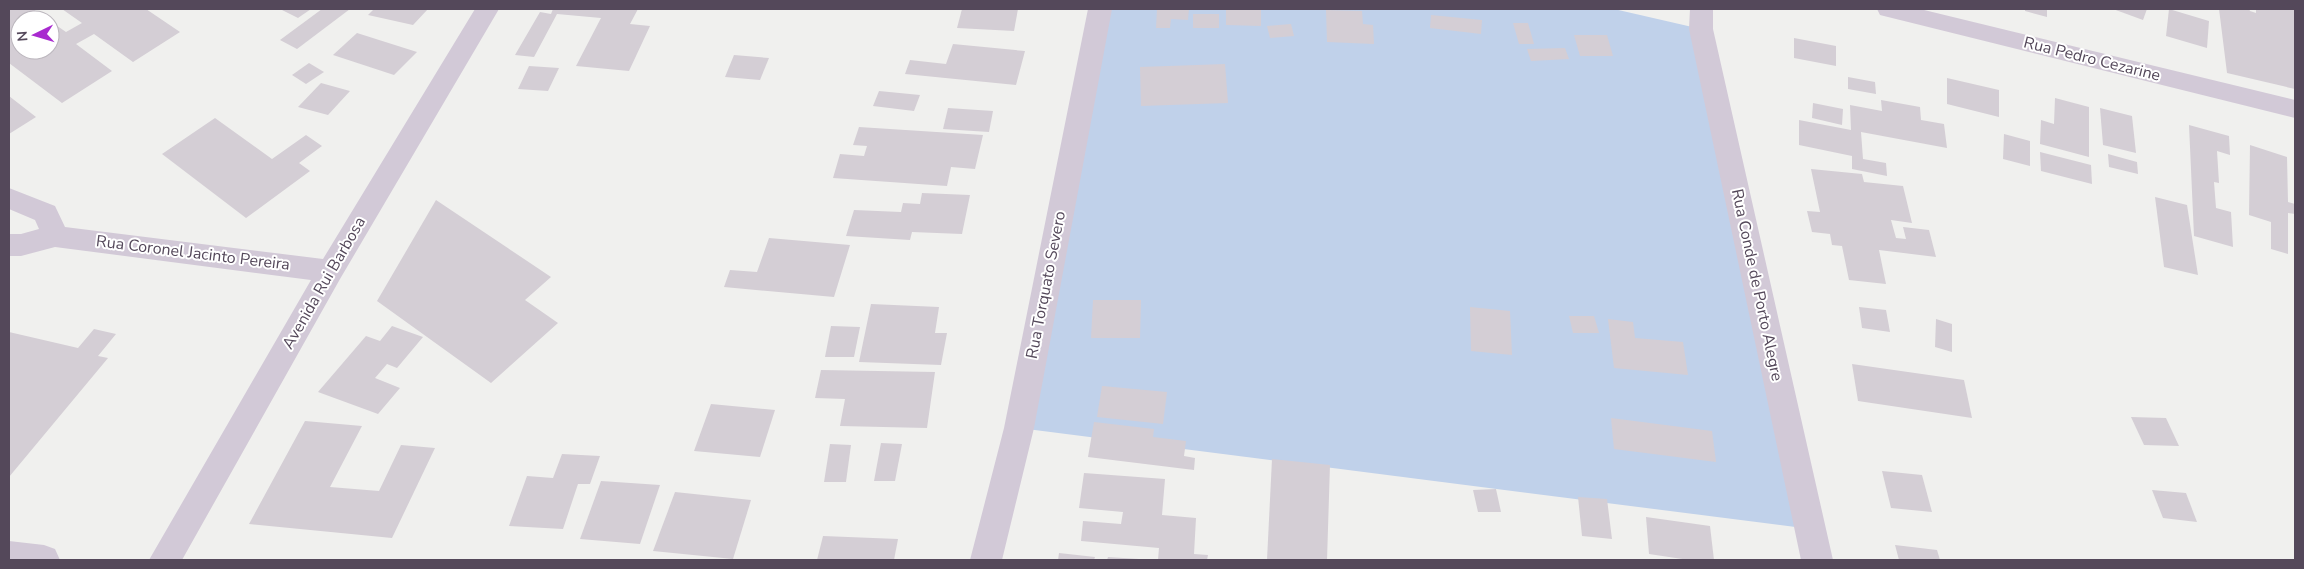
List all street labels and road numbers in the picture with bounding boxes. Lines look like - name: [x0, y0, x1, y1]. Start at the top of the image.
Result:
- street label: Rua Pedro Cezarine: [2021, 31, 2163, 87]
- street label: Rua Conde de Porto Alegre: [1726, 187, 1788, 383]
- street label: Rua Torquato Severo: [1021, 209, 1071, 361]
- street label: Avenida Rui Barbosa: [277, 213, 371, 353]
- street label: Rua Coronel Jacinto Pereira: [95, 230, 291, 276]

